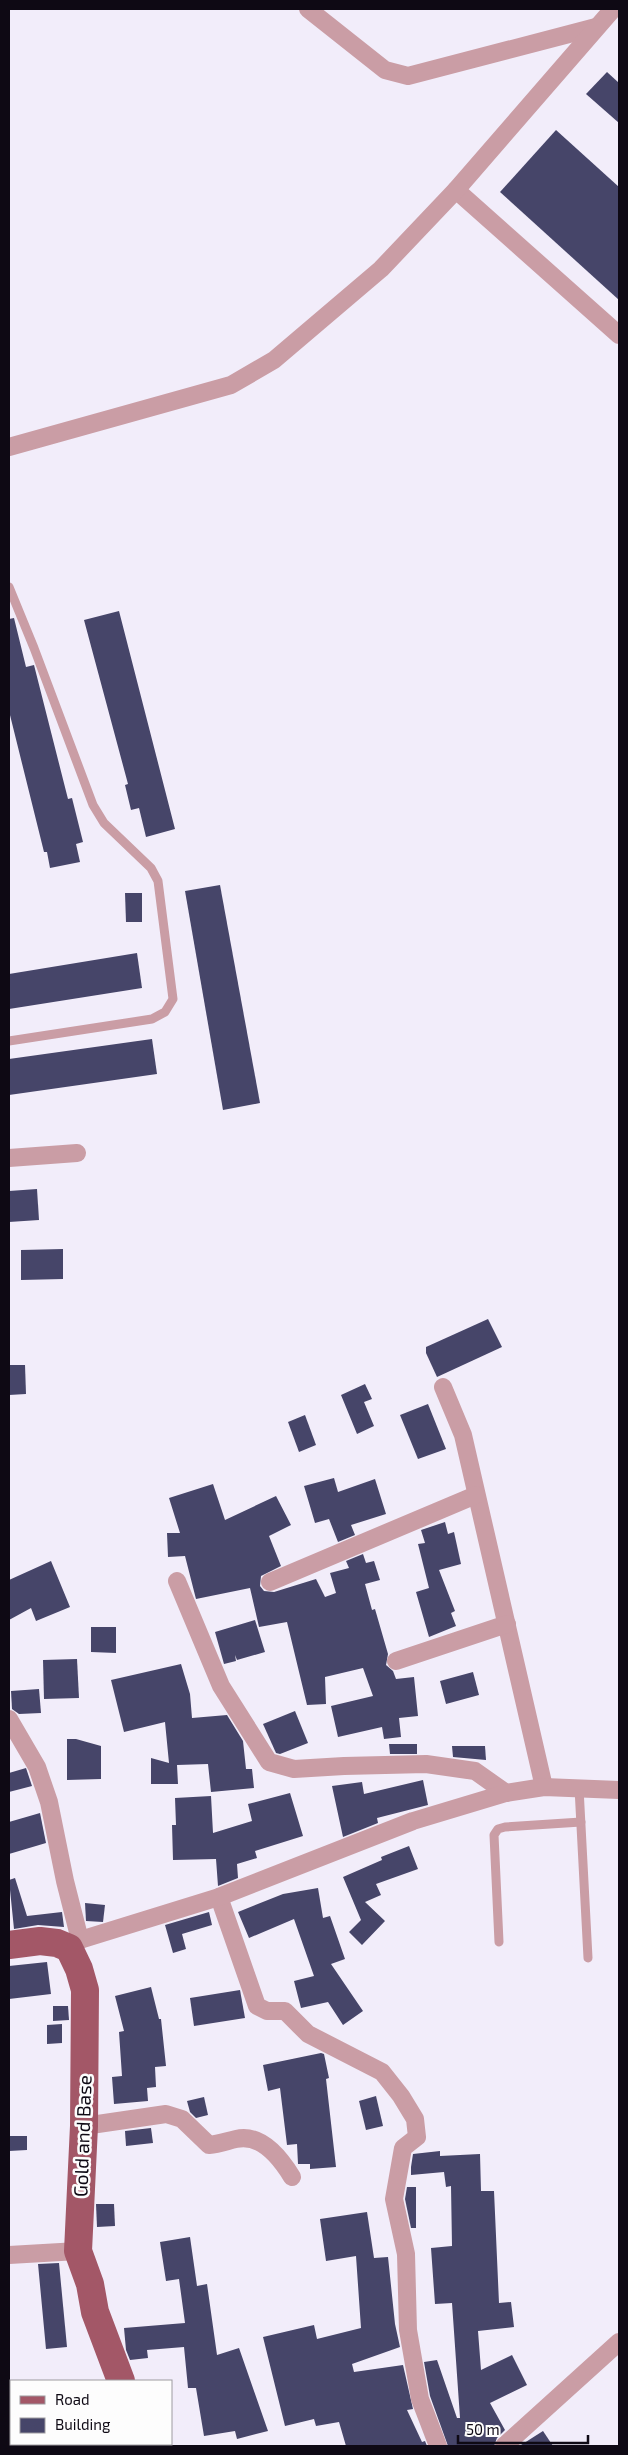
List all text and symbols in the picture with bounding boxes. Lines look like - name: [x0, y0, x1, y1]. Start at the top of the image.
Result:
- street label: Gold and Base: [68, 2075, 96, 2197]
- legend: [10, 2380, 172, 2445]
- text: Road: [55, 2390, 90, 2408]
- scale bar: [458, 2412, 588, 2444]
- text: Building: [55, 2415, 111, 2433]
- text: 50 m: [466, 2420, 500, 2438]

